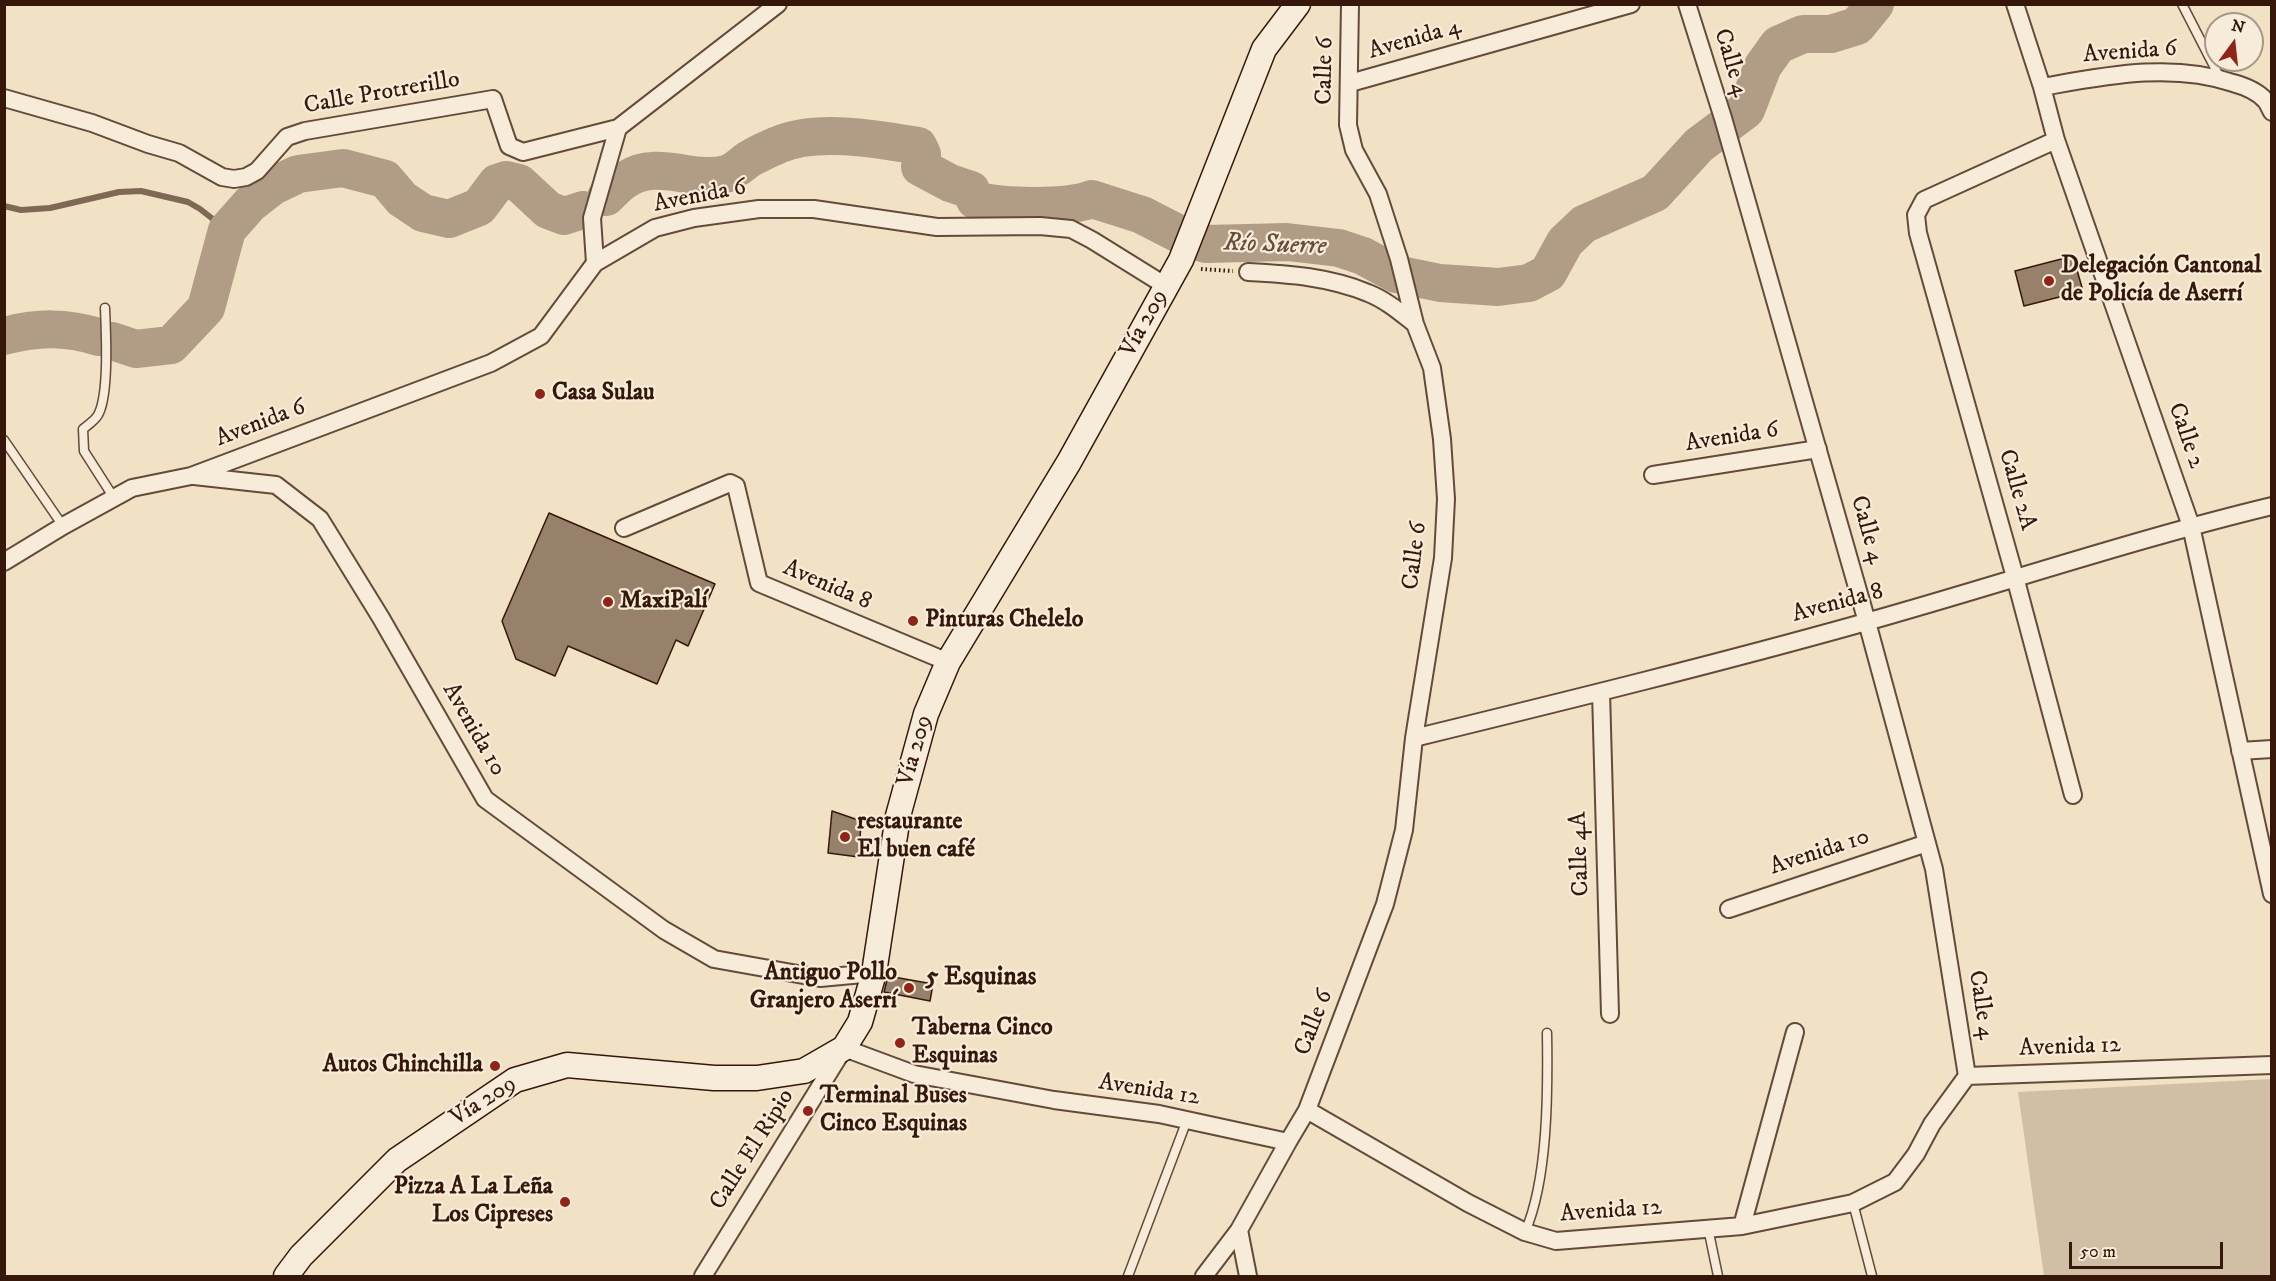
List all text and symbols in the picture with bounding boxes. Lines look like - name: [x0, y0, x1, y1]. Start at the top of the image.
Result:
- north arrow: [2204, 12, 2264, 72]
- street label: Avenida 4: [1365, 13, 1465, 67]
- text: N: [2229, 15, 2247, 38]
- street label: Calle 4: [1706, 26, 1754, 100]
- street label: Avenida 6: [2082, 35, 2178, 71]
- street label: Calle 6: [1311, 37, 1341, 105]
- street label: Calle Protrerillo: [302, 66, 462, 122]
- street label: Avenida 6: [651, 174, 749, 220]
- water label: Río Suerre: [1223, 229, 1327, 263]
- place label: Delegación Cantonal de Policía de Aserrí: [2061, 253, 2262, 309]
- marker: Delegación Cantonal de Policía de Aserrí: [2042, 274, 2056, 288]
- street label: Vía 209: [1115, 285, 1175, 363]
- place label: Casa Sulau: [552, 380, 655, 408]
- marker: Casa Sulau: [533, 387, 547, 401]
- street label: Avenida 6: [212, 394, 310, 454]
- street label: Calle 2: [2160, 399, 2210, 473]
- street label: Avenida 6: [1683, 416, 1781, 460]
- street label: Calle 2A: [1991, 446, 2041, 534]
- street label: Calle 4: [1843, 493, 1889, 567]
- street label: Calle 6: [1398, 520, 1434, 592]
- street label: Avenida 8: [778, 555, 876, 617]
- street label: Avenida 8: [1789, 578, 1887, 630]
- place label: MaxiPalí: [620, 588, 708, 616]
- marker: MaxiPalí: [601, 595, 615, 609]
- place label: Pinturas Chelelo: [925, 607, 1083, 635]
- marker: Pinturas Chelelo: [906, 614, 920, 628]
- street label: Avenida 10: [435, 678, 511, 782]
- street label: Vía 209: [892, 712, 940, 790]
- place label: restaurante El buen café: [857, 809, 975, 865]
- street label: Calle 4A: [1565, 811, 1597, 897]
- street label: Avenida 10: [1767, 823, 1873, 883]
- marker: restaurante El buen café: [838, 830, 852, 844]
- place label: Antiguo Pollo Granjero Aserrí: [750, 960, 897, 1016]
- district label: 5 Esquinas: [925, 963, 1037, 995]
- street label: Calle 4: [1960, 968, 2000, 1042]
- marker: Antiguo Pollo Granjero Aserrí: [902, 981, 916, 995]
- street label: Calle 6: [1289, 986, 1341, 1060]
- place label: Taberna Cinco Esquinas: [912, 1015, 1053, 1071]
- street label: Avenida 12: [2019, 1032, 2121, 1064]
- marker: Taberna Cinco Esquinas: [893, 1036, 907, 1050]
- place label: Autos Chinchilla: [323, 1052, 483, 1080]
- marker: Autos Chinchilla: [488, 1059, 502, 1073]
- street label: Avenida 12: [1096, 1069, 1202, 1113]
- street label: Vía 209: [446, 1071, 522, 1133]
- place label: Terminal Buses Cinco Esquinas: [820, 1083, 967, 1139]
- street label: Calle El Ripio: [704, 1084, 802, 1216]
- marker: Terminal Buses Cinco Esquinas: [801, 1104, 815, 1118]
- place label: Pizza A La Leña Los Cipreses: [394, 1174, 553, 1230]
- street label: Avenida 12: [1559, 1194, 1663, 1230]
- marker: Pizza A La Leña Los Cipreses: [558, 1195, 572, 1209]
- scale bar: [2072, 1230, 2226, 1268]
- text: 50 m: [2080, 1241, 2116, 1263]

